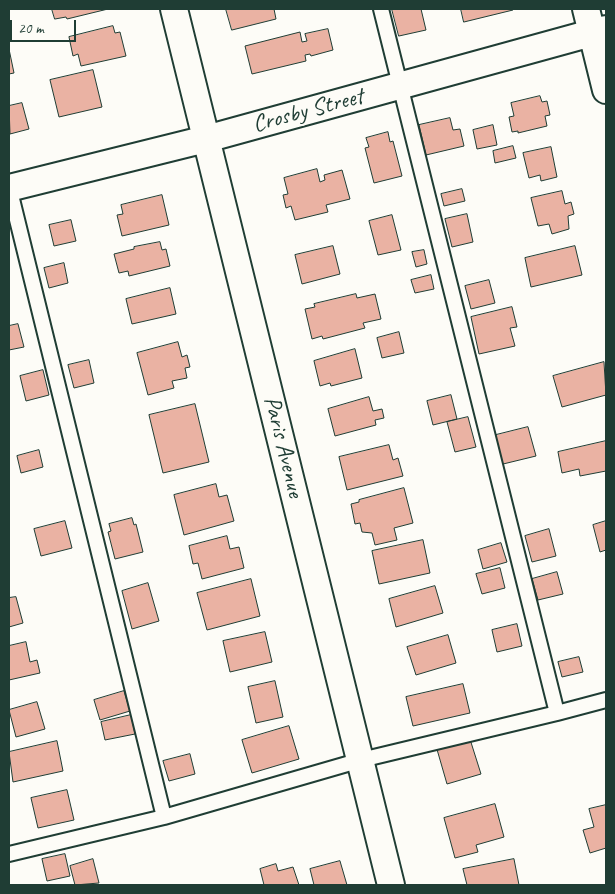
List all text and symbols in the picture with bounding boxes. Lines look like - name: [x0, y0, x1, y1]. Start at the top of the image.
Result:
- scale bar: [12, 10, 79, 42]
- text: 20 m: [18, 19, 44, 38]
- street label: Crosby Street: [250, 82, 366, 140]
- street label: Paris Avenue: [257, 394, 309, 500]

